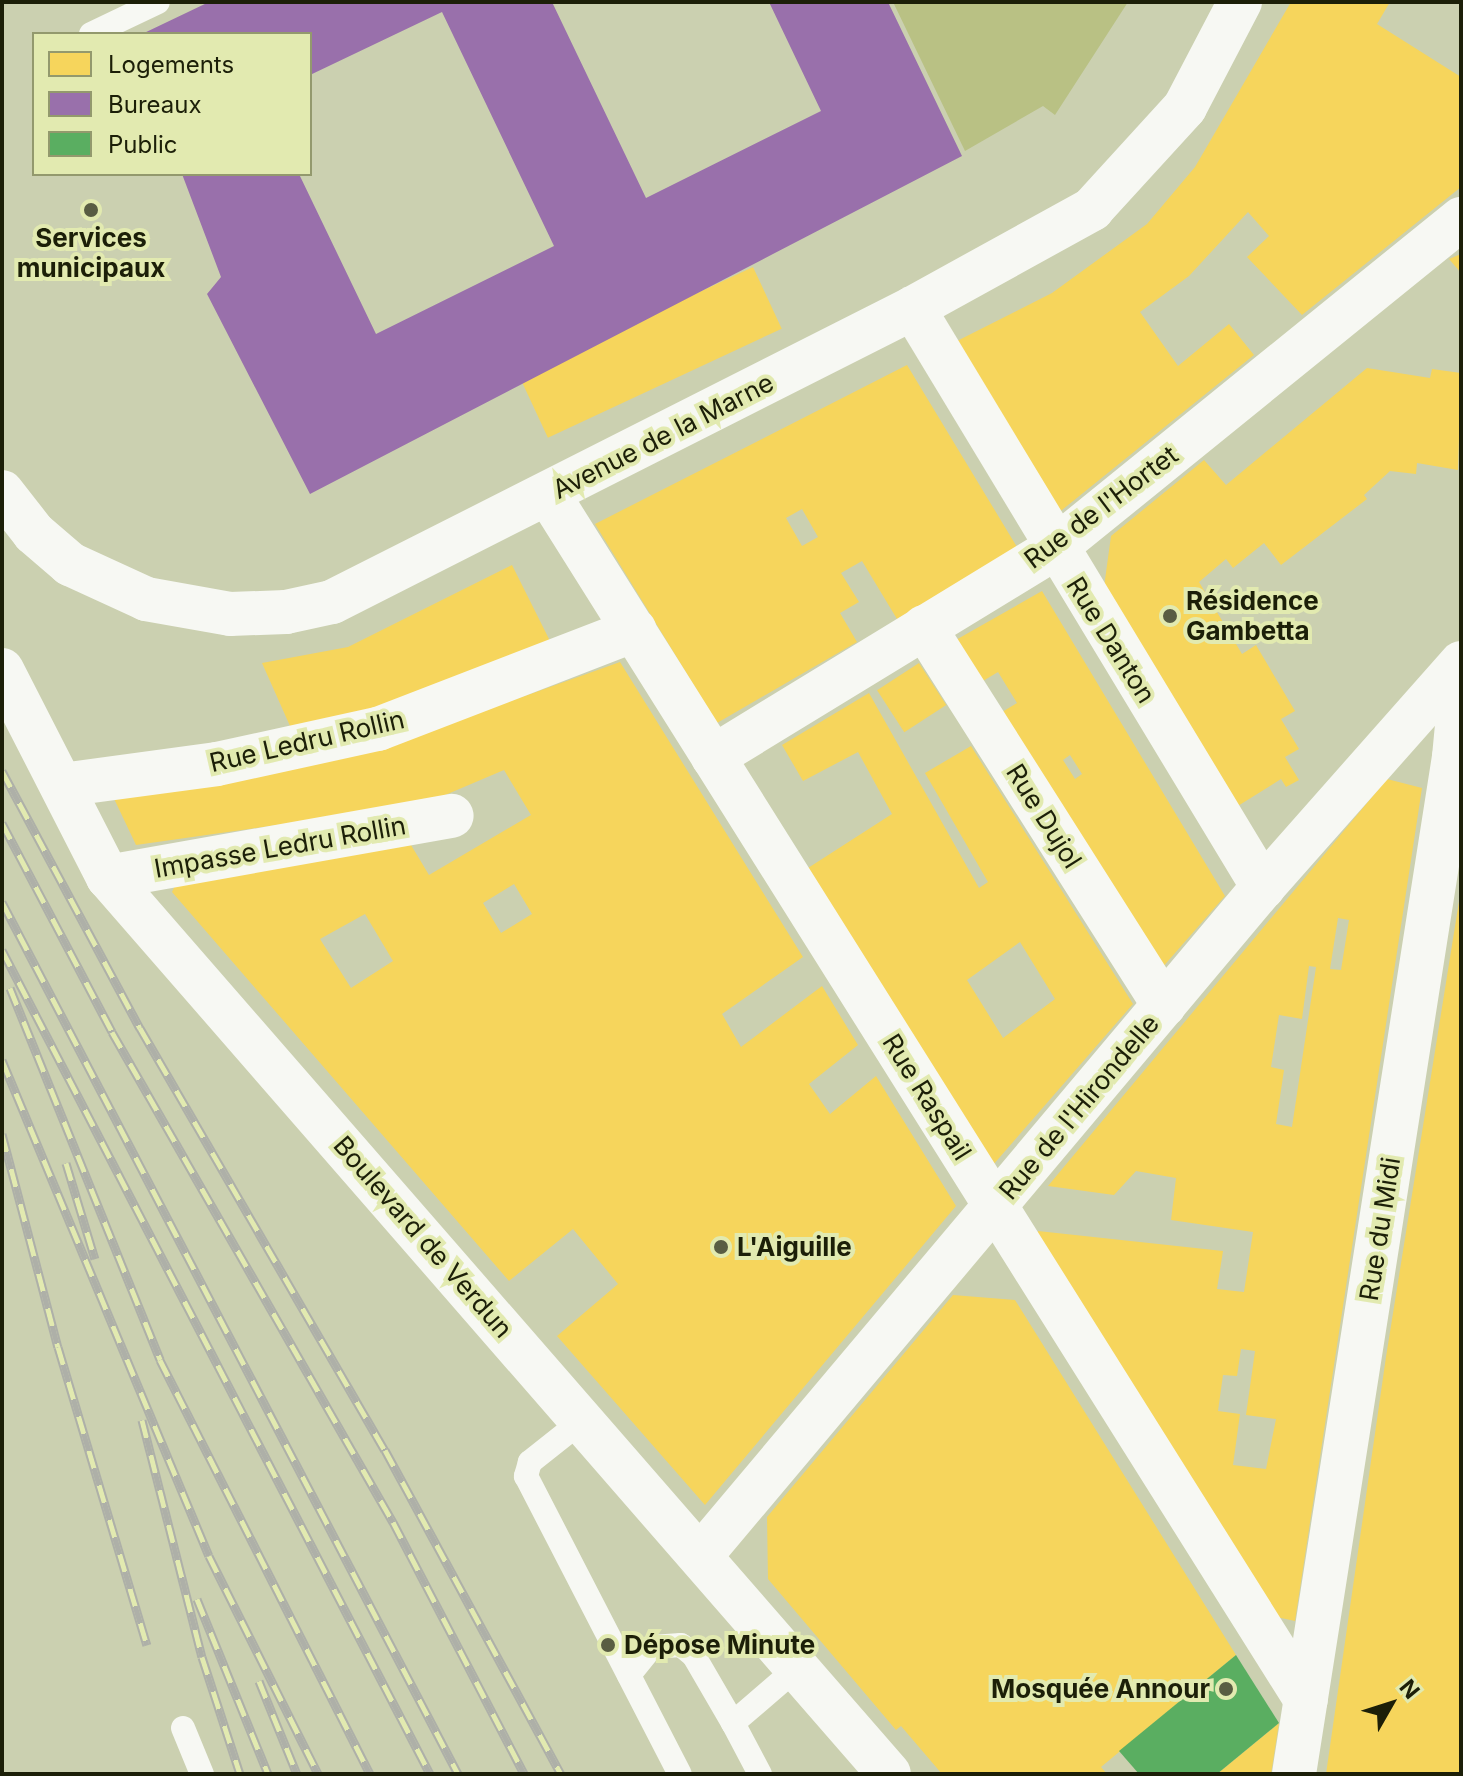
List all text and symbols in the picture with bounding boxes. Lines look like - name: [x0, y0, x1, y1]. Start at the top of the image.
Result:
- legend: [32, 32, 312, 176]
- text: Logements: [108, 50, 234, 79]
- text: Bureaux: [108, 90, 202, 119]
- text: Public: [108, 130, 178, 159]
- marker: Services municipaux: [82, 201, 100, 219]
- place label: Services municipaux: [17, 222, 165, 284]
- street label: Avenue de la Marne: [547, 367, 779, 505]
- street label: Rue de l'Hortet: [1018, 439, 1184, 575]
- street label: Rue Danton: [1060, 571, 1162, 709]
- place label: Résidence Gambetta: [1186, 585, 1319, 646]
- marker: Résidence Gambetta: [1161, 607, 1179, 625]
- street label: Rue Ledru Rollin: [207, 703, 407, 779]
- street label: Rue Dujol: [1000, 758, 1088, 874]
- street label: Impasse Ledru Rollin: [152, 810, 408, 884]
- street label: Rue de l'Hirondelle: [993, 1008, 1165, 1206]
- street label: Rue Raspail: [876, 1028, 978, 1166]
- street label: Boulevard de Verdun: [327, 1130, 519, 1344]
- street label: Rue du Midi: [1353, 1155, 1407, 1303]
- place label: L'Aiguille: [737, 1231, 852, 1263]
- marker: L'Aiguille: [712, 1238, 730, 1256]
- place label: Dépose Minute: [624, 1629, 815, 1661]
- marker: Dépose Minute: [599, 1636, 617, 1654]
- north arrow: [1351, 1664, 1431, 1744]
- place label: Mosquée Annour: [991, 1673, 1210, 1705]
- text: N: [1394, 1674, 1425, 1704]
- marker: Mosquée Annour: [1217, 1680, 1235, 1698]

